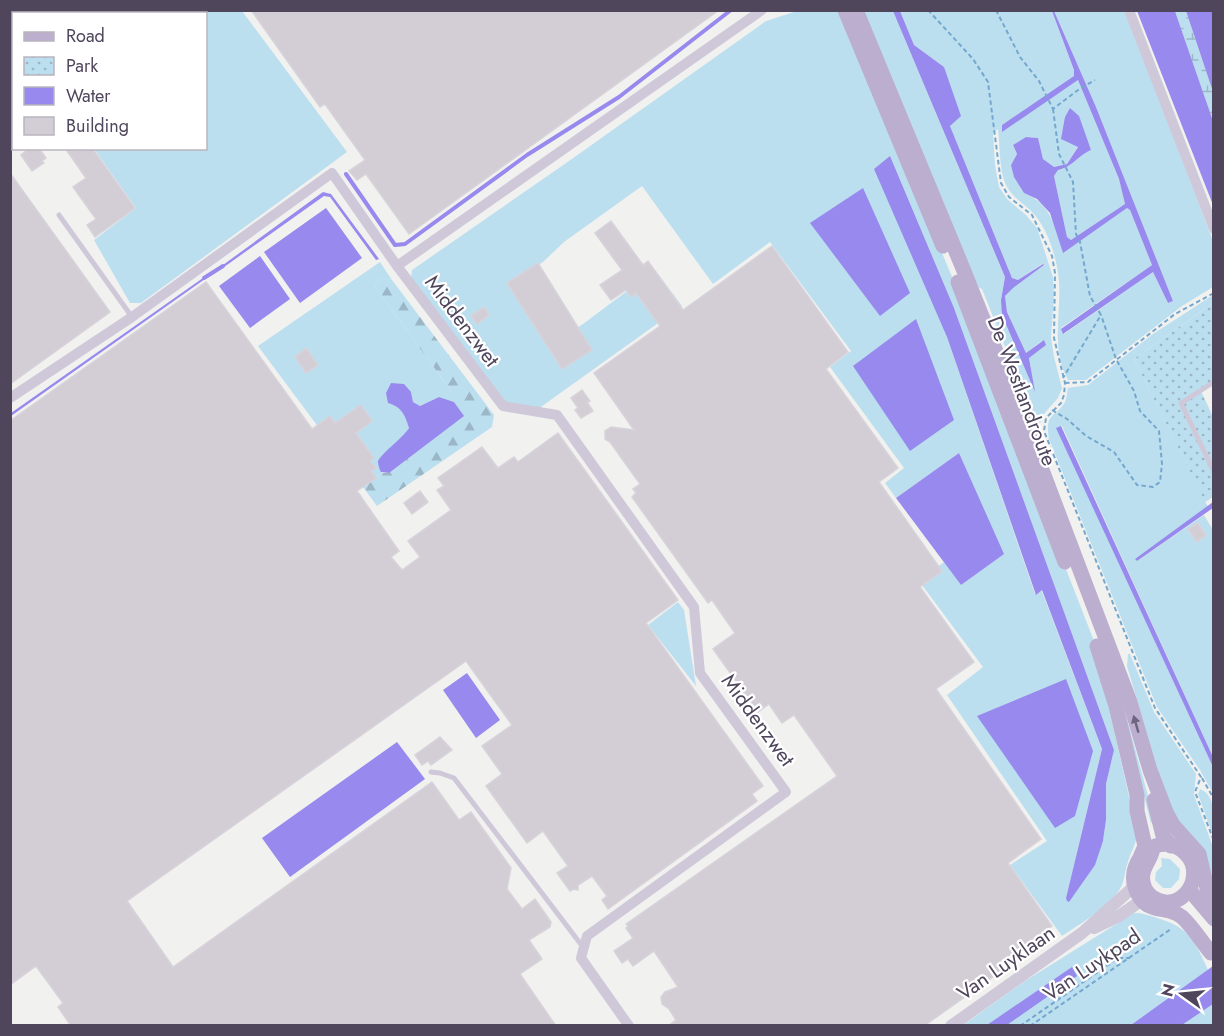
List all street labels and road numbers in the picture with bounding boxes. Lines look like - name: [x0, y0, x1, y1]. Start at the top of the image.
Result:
- street label: Middenzwet: [418, 269, 506, 373]
- street label: De Westlandroute: [980, 312, 1064, 470]
- street label: Middenzwet: [714, 667, 802, 773]
- street label: Van Luyklaan: [951, 918, 1061, 1008]
- street label: Van Luykpad: [1037, 921, 1147, 1009]

